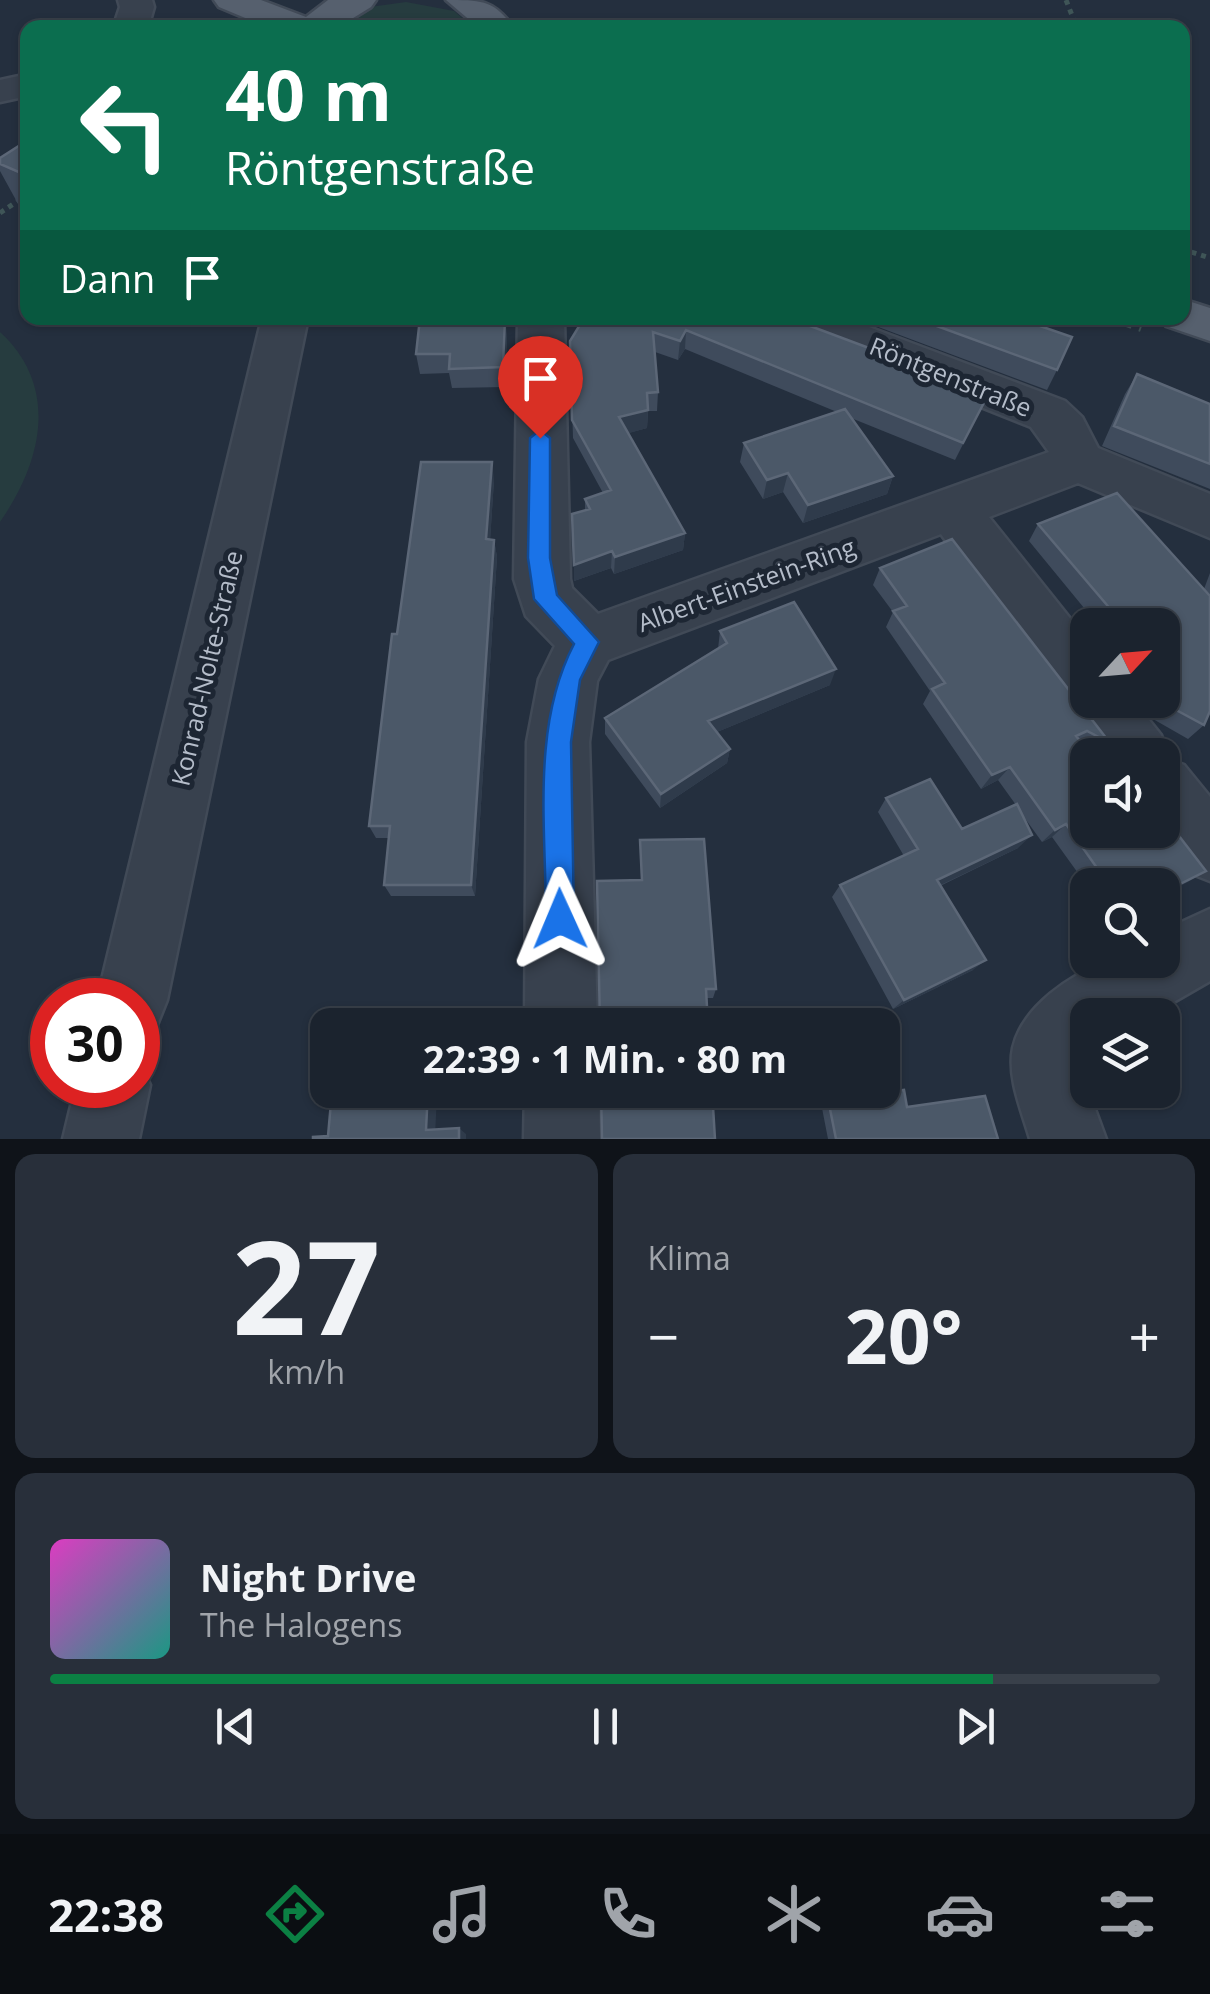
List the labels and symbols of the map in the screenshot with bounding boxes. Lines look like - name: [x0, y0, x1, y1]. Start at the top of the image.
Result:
- street label: Röntgenstraße: [865, 328, 1037, 424]
- pin: [498, 336, 583, 439]
- street label: Albert-Einstein-Ring: [632, 529, 860, 639]
- street label: Konrad-Nolte-Straße: [162, 547, 250, 789]
- north arrow: [1070, 608, 1180, 718]
- position arrow: [508, 867, 612, 971]
- speed limit sign: 30: [30, 978, 160, 1108]

